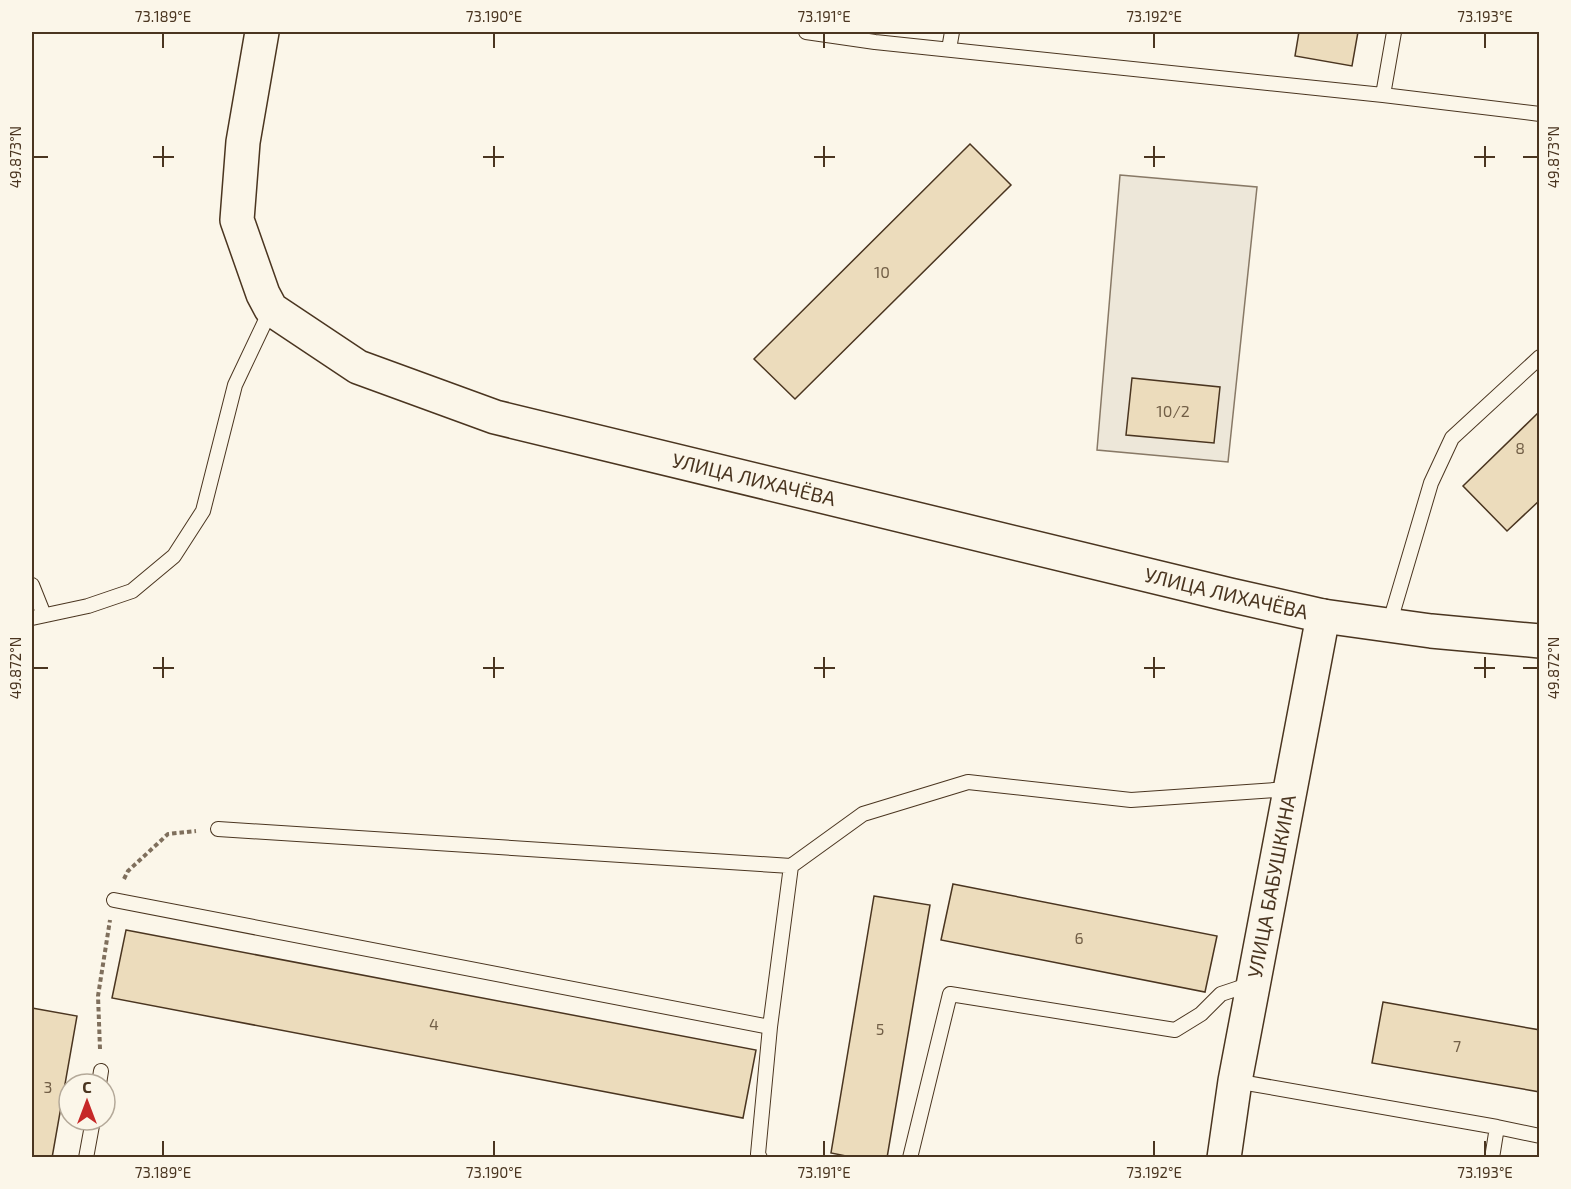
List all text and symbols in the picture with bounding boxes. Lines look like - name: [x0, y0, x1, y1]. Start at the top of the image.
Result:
- text: 73.189°E: [135, 7, 191, 25]
- text: 73.190°E: [466, 7, 522, 25]
- text: 73.191°E: [797, 7, 851, 25]
- text: 73.192°E: [1126, 7, 1182, 25]
- text: 73.193°E: [1457, 7, 1513, 25]
- text: 49.873°N: [6, 126, 24, 188]
- text: 49.873°N: [1544, 126, 1562, 188]
- house number: 10: [874, 262, 890, 281]
- house number: 10/2: [1156, 401, 1190, 420]
- house number: 8: [1515, 438, 1525, 457]
- street label: УЛИЦА ЛИХАЧЁВА: [670, 447, 839, 510]
- street label: УЛИЦА ЛИХАЧЁВА: [1142, 562, 1311, 623]
- text: 49.872°N: [6, 637, 24, 699]
- text: 49.872°N: [1544, 637, 1562, 699]
- street label: УЛИЦА БАБУШКИНА: [1242, 792, 1300, 980]
- house number: 6: [1074, 928, 1084, 947]
- house number: 4: [429, 1014, 439, 1033]
- house number: 5: [876, 1019, 884, 1038]
- house number: 7: [1453, 1036, 1461, 1055]
- north arrow: [57, 1072, 117, 1132]
- house number: 3: [44, 1077, 52, 1096]
- text: С: [82, 1077, 92, 1096]
- text: 73.189°E: [135, 1163, 191, 1181]
- text: 73.190°E: [466, 1163, 522, 1181]
- text: 73.191°E: [797, 1163, 851, 1181]
- text: 73.192°E: [1126, 1163, 1182, 1181]
- text: 73.193°E: [1457, 1163, 1513, 1181]

